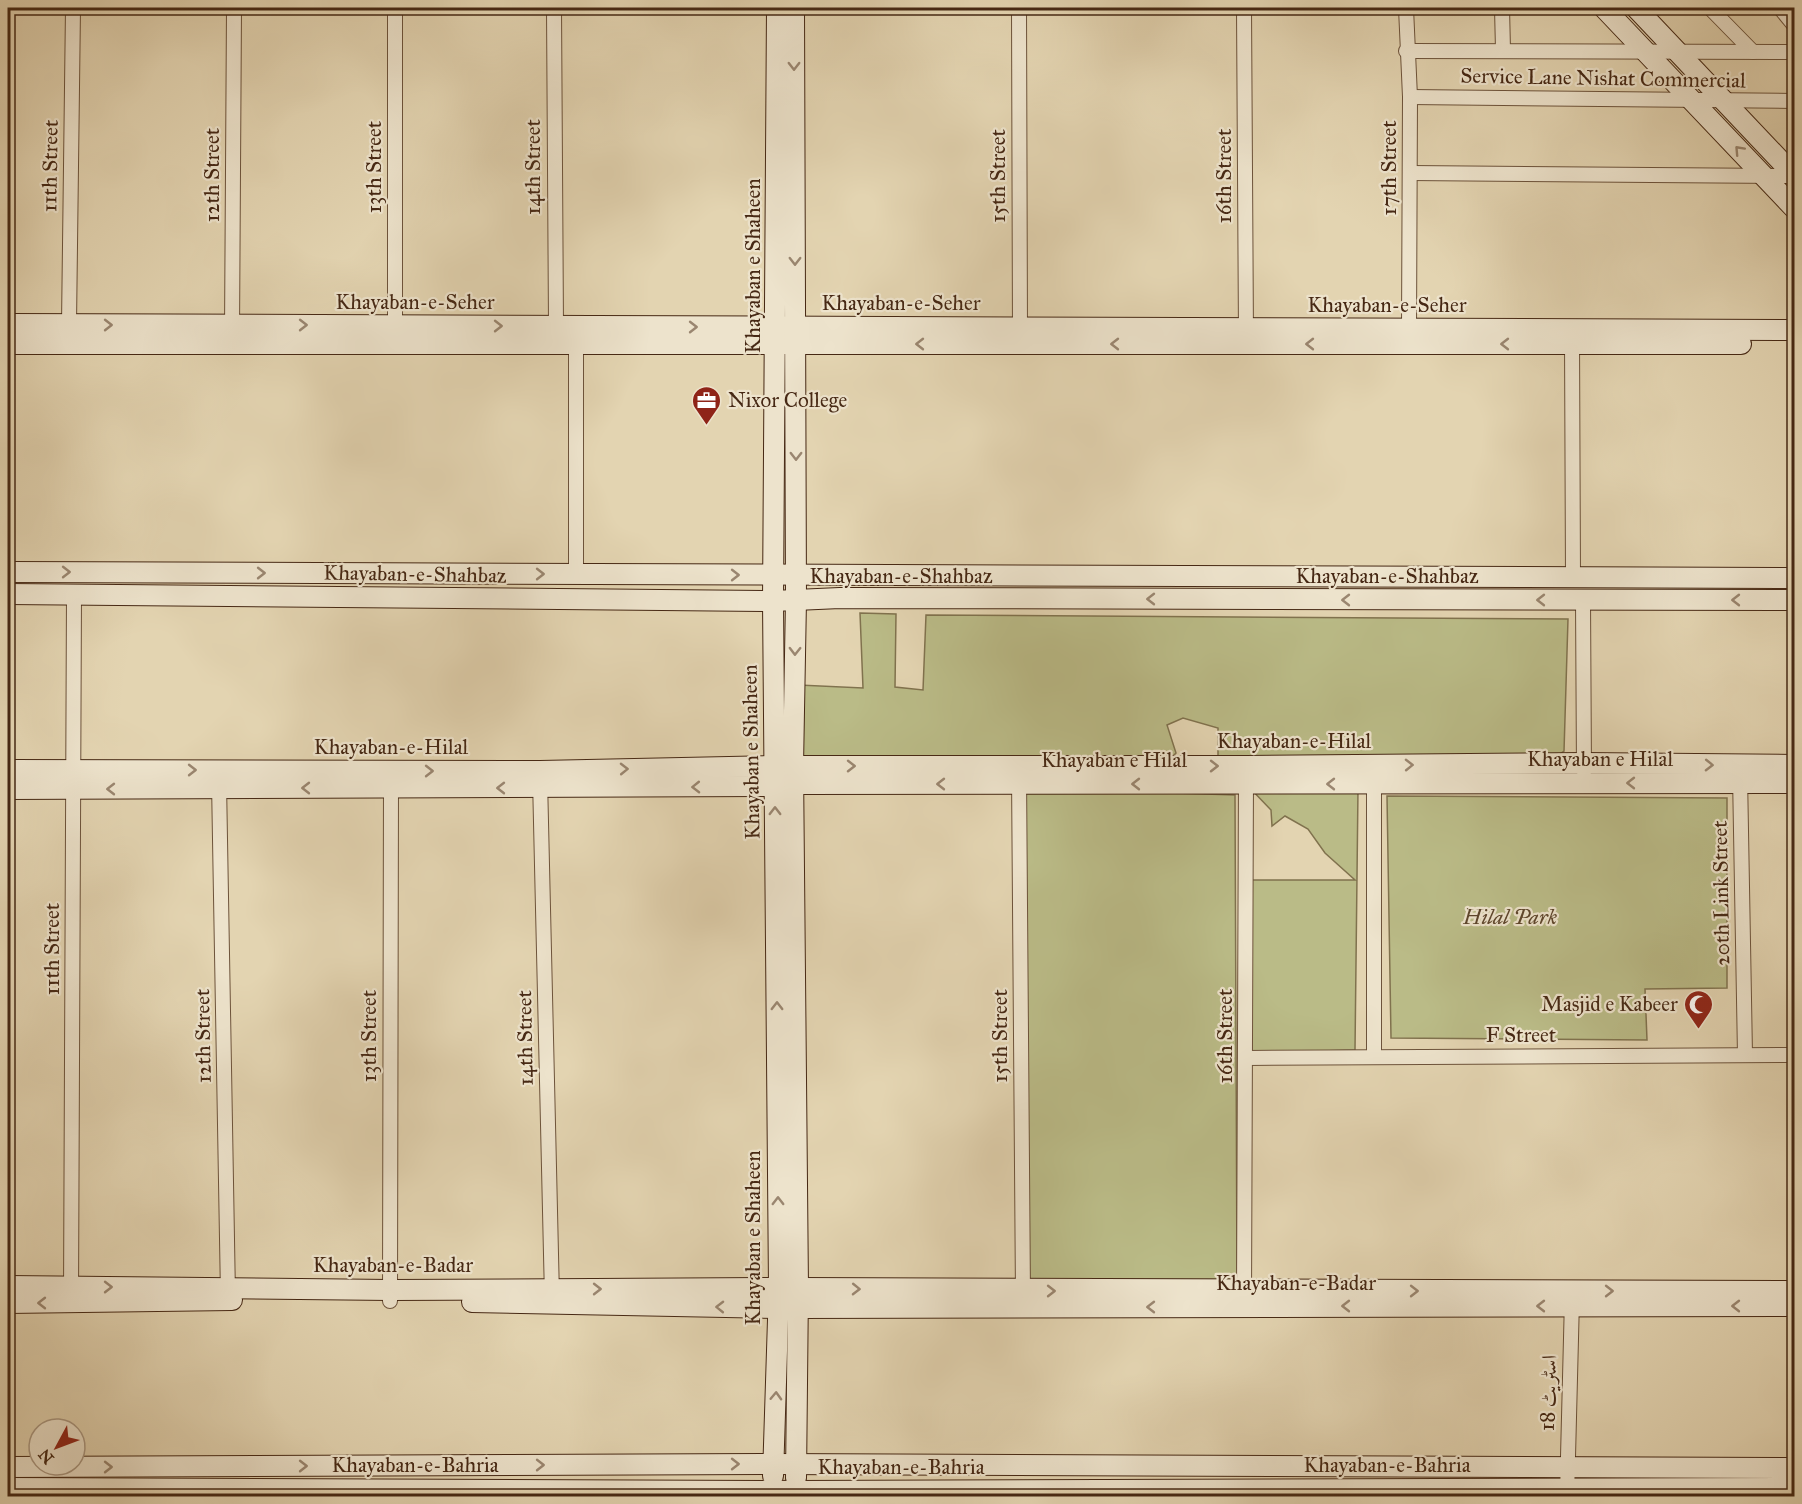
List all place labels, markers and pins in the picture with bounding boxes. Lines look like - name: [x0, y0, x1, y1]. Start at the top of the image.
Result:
- office icon: Nixor College: [691, 384, 723, 426]
- place label: Nixor College: [728, 387, 847, 413]
- mosque icon: Masjid e Kabeer: [1683, 988, 1715, 1030]
- place label: Masjid e Kabeer: [1541, 991, 1678, 1017]

